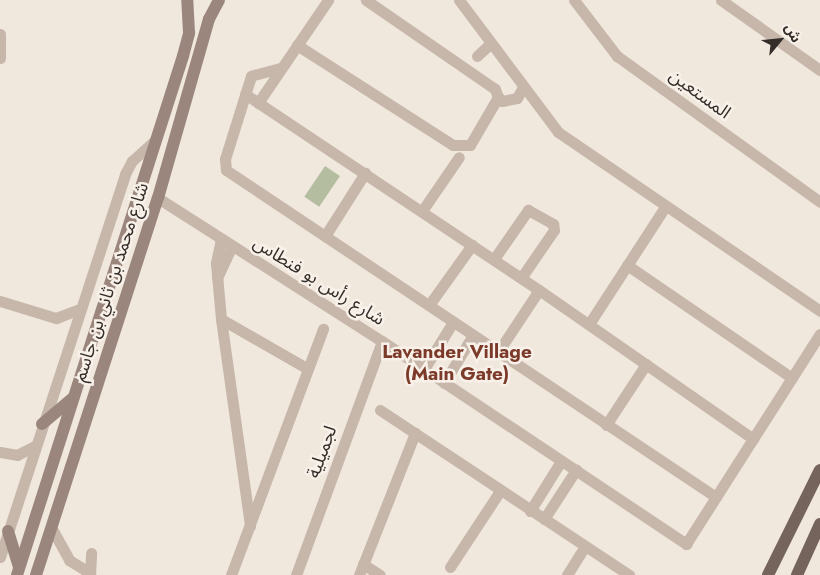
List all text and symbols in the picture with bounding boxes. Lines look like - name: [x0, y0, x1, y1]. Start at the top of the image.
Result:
- north arrow: [755, 15, 805, 65]
- text: ش: [780, 20, 807, 46]
- street label: المستعين: [665, 65, 735, 123]
- street label: شارع محمد بن ثاني بن جاسم: [69, 180, 153, 384]
- street label: شارع رأس بو فنطاس: [249, 232, 389, 330]
- district label: Lavander Village (Main Gate): [382, 341, 532, 385]
- street label: لجميلية: [303, 423, 341, 481]

